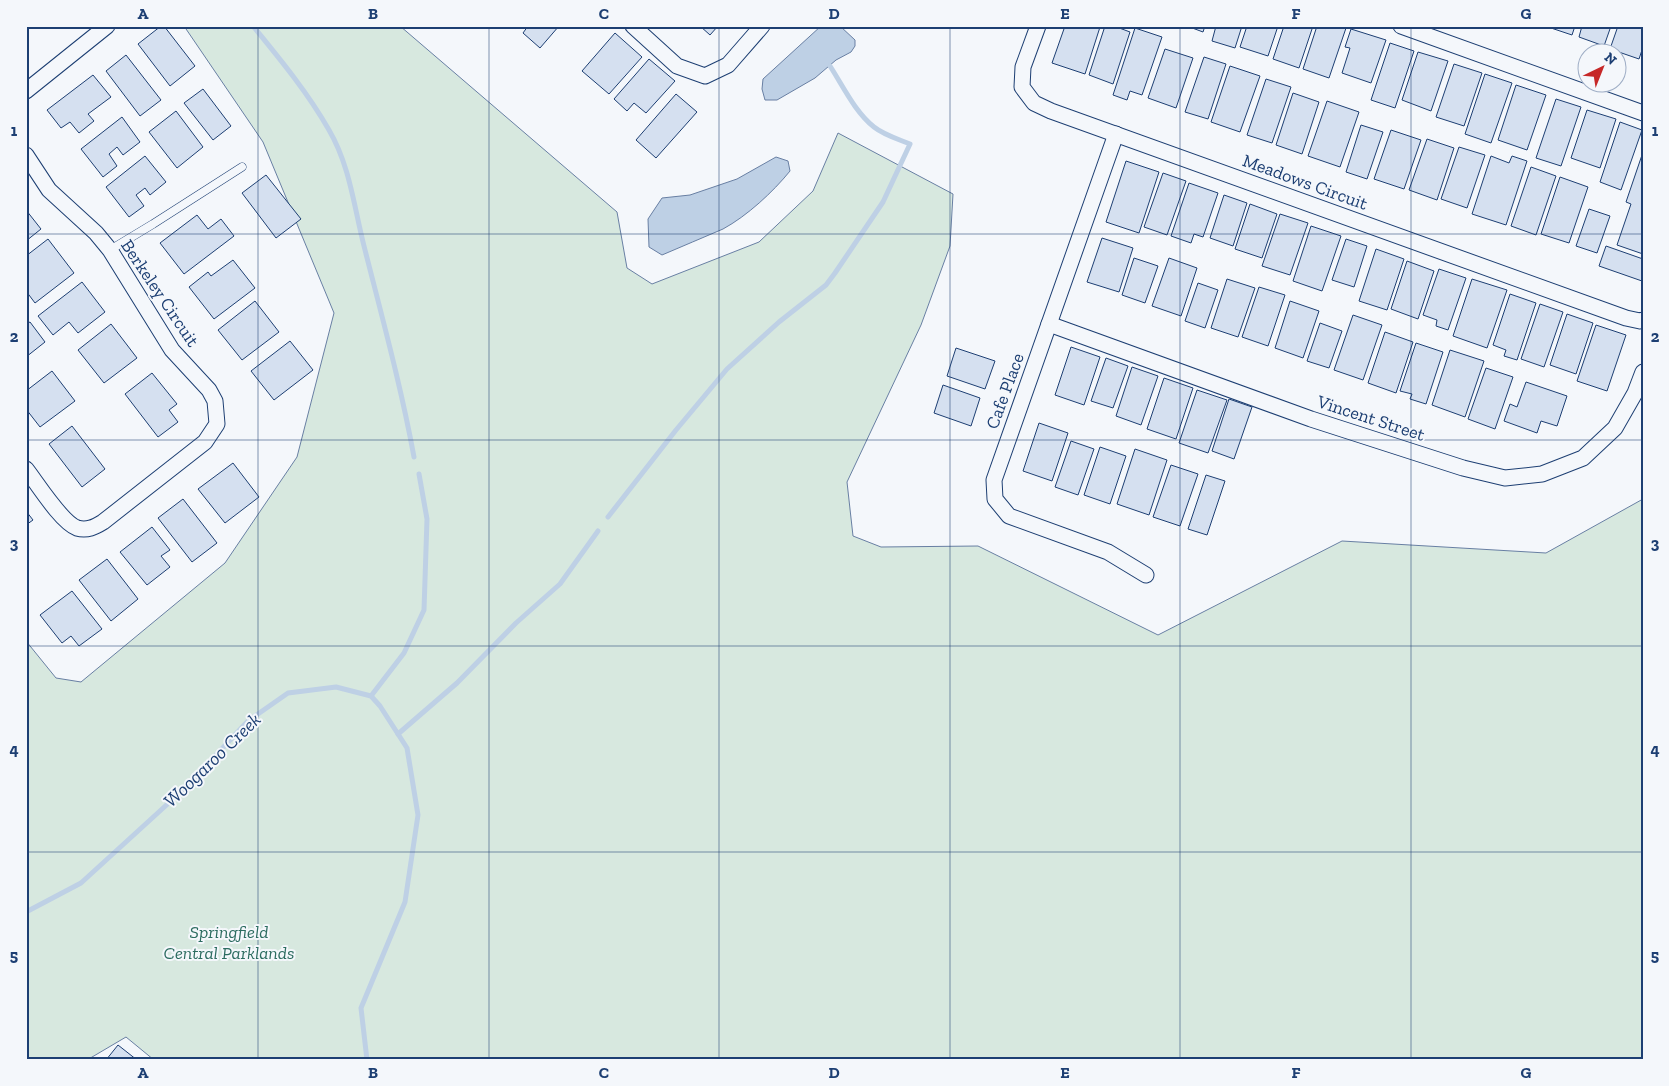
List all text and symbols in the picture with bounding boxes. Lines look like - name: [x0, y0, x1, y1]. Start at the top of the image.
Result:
- text: A: [138, 4, 149, 23]
- text: B: [368, 4, 378, 23]
- text: C: [599, 4, 609, 23]
- text: D: [828, 4, 840, 23]
- text: E: [1060, 4, 1070, 23]
- text: F: [1291, 4, 1301, 23]
- text: G: [1521, 4, 1532, 23]
- north arrow: [1576, 42, 1626, 92]
- text: N: [1601, 49, 1620, 69]
- text: 1: [11, 121, 18, 140]
- text: 1: [1652, 121, 1659, 140]
- street label: Meadows Circuit: [1239, 149, 1371, 215]
- street label: Berkeley Circuit: [116, 235, 204, 351]
- text: 2: [10, 327, 19, 346]
- text: 2: [1651, 327, 1660, 346]
- street label: Cafe Place: [981, 350, 1029, 432]
- street label: Vincent Street: [1313, 390, 1428, 446]
- text: 3: [10, 534, 19, 553]
- text: 3: [1651, 534, 1660, 553]
- water label: Woogaroo Creek: [159, 708, 265, 812]
- text: 4: [9, 740, 19, 759]
- text: 4: [1650, 740, 1660, 759]
- park label: Springfield Central Parklands: [164, 921, 294, 964]
- text: 5: [10, 946, 18, 965]
- text: 5: [1651, 946, 1659, 965]
- text: A: [138, 1063, 149, 1082]
- text: B: [368, 1063, 378, 1082]
- text: C: [599, 1063, 609, 1082]
- text: D: [828, 1063, 840, 1082]
- text: E: [1060, 1063, 1070, 1082]
- text: F: [1291, 1063, 1301, 1082]
- text: G: [1521, 1063, 1532, 1082]

